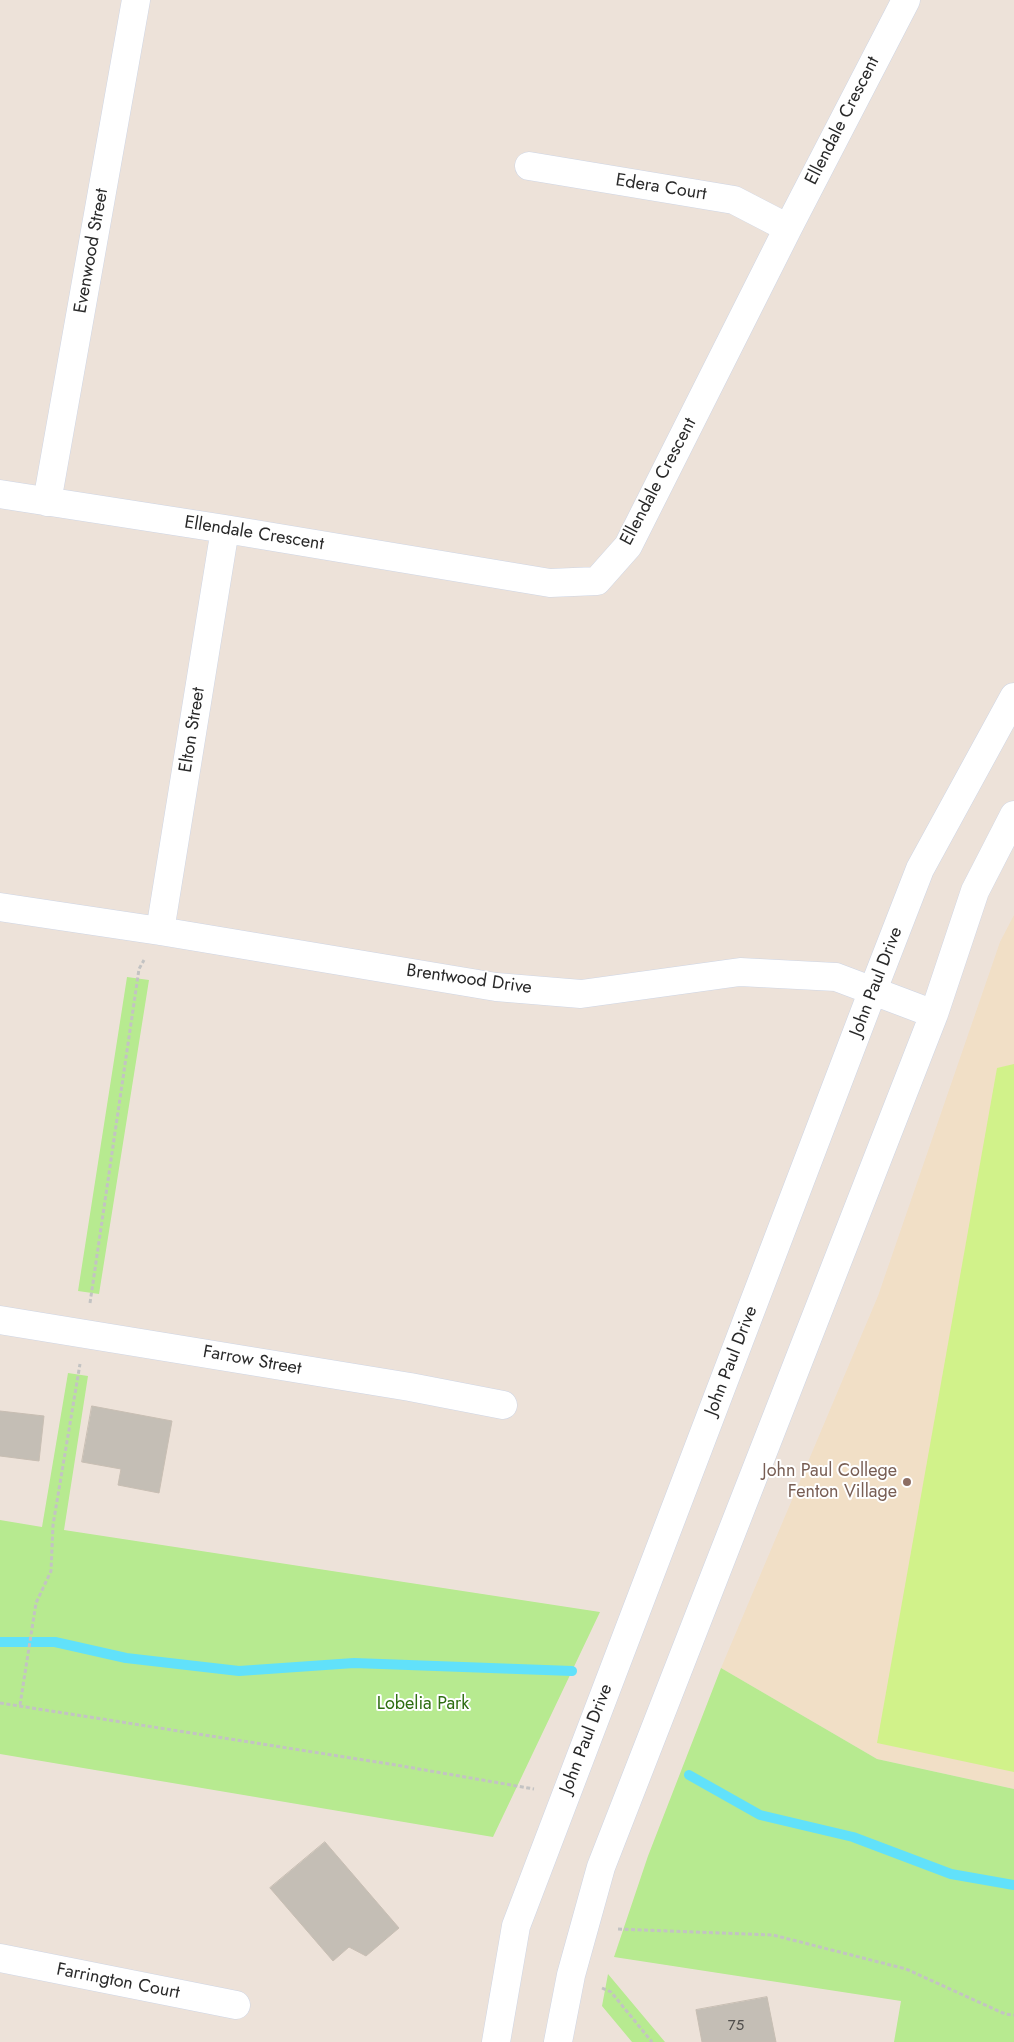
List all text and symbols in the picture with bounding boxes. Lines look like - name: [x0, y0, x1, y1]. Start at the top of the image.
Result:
- street label: Ellendale Crescent: [801, 53, 885, 189]
- street label: Edera Court: [614, 170, 708, 206]
- street label: Evenwood Street: [70, 187, 114, 315]
- street label: Ellendale Crescent: [616, 415, 702, 549]
- street label: Ellendale Crescent: [183, 512, 325, 556]
- street label: Elton Street: [176, 686, 210, 774]
- street label: John Paul Drive: [846, 924, 908, 1040]
- street label: Brentwood Drive: [405, 961, 533, 999]
- street label: John Paul Drive: [701, 1303, 763, 1419]
- street label: Farrow Street: [201, 1342, 303, 1380]
- place label: John Paul College Fenton Village: [762, 1461, 897, 1504]
- marker: John Paul College Fenton Village: [901, 1476, 913, 1488]
- street label: John Paul Drive: [556, 1681, 618, 1797]
- park label: Lobelia Park: [377, 1694, 469, 1716]
- street label: Farrington Court: [55, 1959, 181, 2005]
- house number: 75: [728, 2017, 744, 2035]

